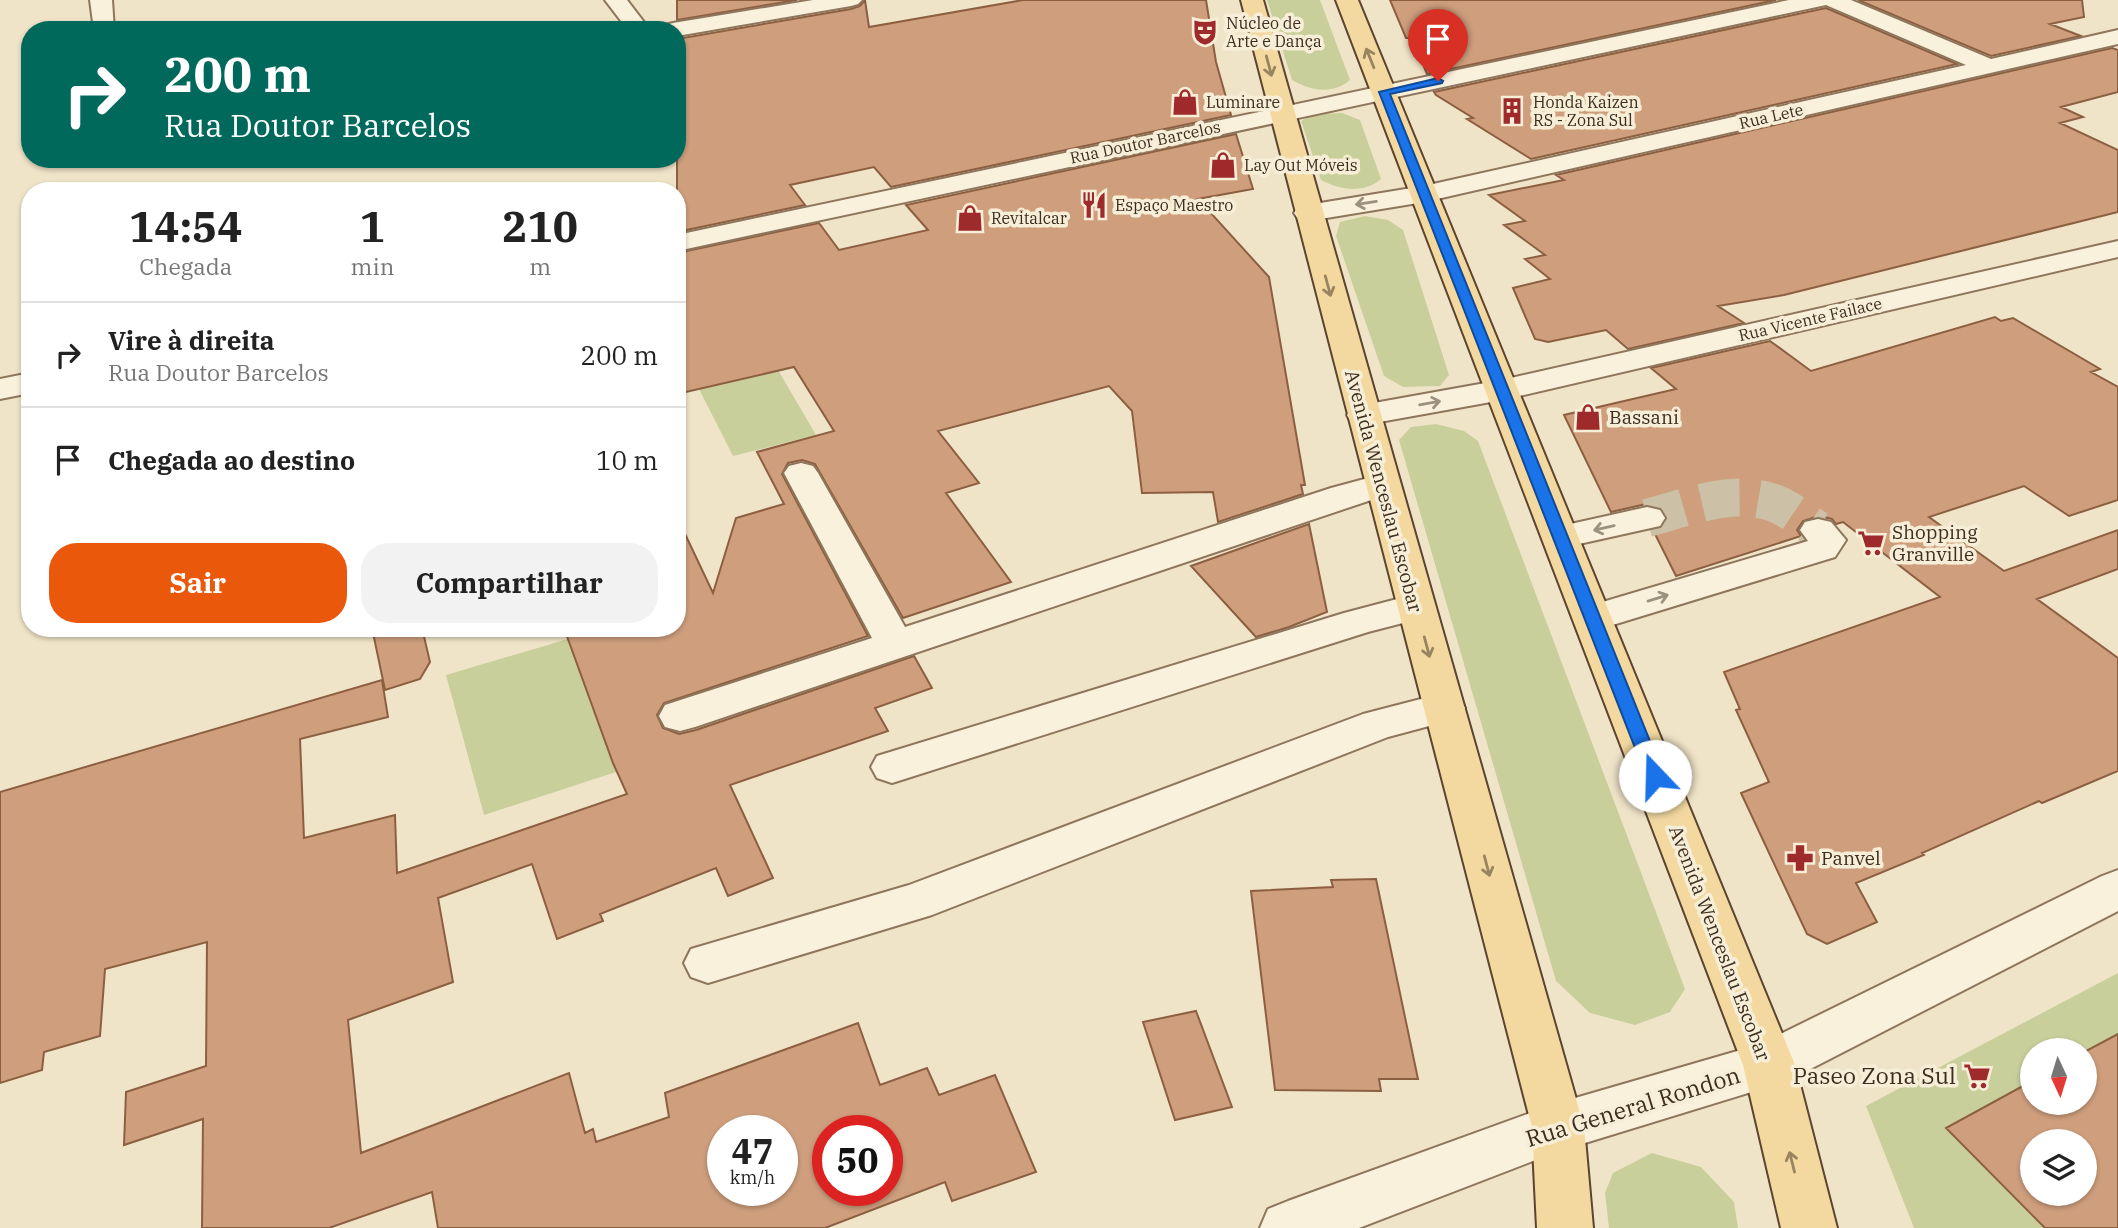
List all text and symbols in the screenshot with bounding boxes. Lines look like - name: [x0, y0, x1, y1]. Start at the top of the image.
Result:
- pin: [1408, 9, 1468, 81]
- place label: Núcleo de Arte e Dança: [1226, 13, 1322, 51]
- theatre icon: Núcleo de Arte e Dança: [1190, 17, 1220, 47]
- icon: arrive: [1419, 20, 1457, 58]
- text: 200 m: [164, 42, 311, 105]
- one-way arrow: [1363, 47, 1376, 69]
- icon: right: [49, 49, 140, 140]
- one-way arrow: [1263, 54, 1276, 77]
- shop icon: Luminare: [1170, 87, 1200, 117]
- place label: Luminare: [1206, 92, 1280, 112]
- place label: Honda Kaizen RS - Zona Sul: [1533, 92, 1639, 130]
- building icon: Honda Kaizen RS - Zona Sul: [1497, 96, 1527, 126]
- street label: Rua Lete: [1737, 99, 1805, 133]
- text: Rua Doutor Barcelos: [164, 104, 471, 146]
- street label: Rua Doutor Barcelos: [1068, 116, 1222, 168]
- shop icon: Lay Out Móveis: [1208, 150, 1238, 180]
- place label: Lay Out Móveis: [1244, 155, 1358, 175]
- restaurant icon: Espaço Maestro: [1079, 190, 1109, 220]
- place label: Espaço Maestro: [1115, 195, 1233, 215]
- one-way arrow: [1355, 197, 1378, 210]
- text: 14:54: [129, 199, 243, 254]
- text: 1: [360, 199, 385, 254]
- text: 210: [502, 199, 578, 254]
- shop icon: Revitalcar: [955, 203, 985, 233]
- place label: Revitalcar: [991, 208, 1067, 228]
- text: Chegada: [139, 251, 232, 281]
- text: min: [351, 251, 394, 281]
- text: m: [529, 251, 551, 281]
- one-way arrow: [1322, 274, 1335, 297]
- street label: Rua Vicente Failace: [1736, 293, 1884, 345]
- text: Vire à direita: [108, 323, 275, 357]
- icon: right: [49, 336, 87, 374]
- text: 200 m: [580, 338, 658, 372]
- text: Rua Doutor Barcelos: [108, 357, 329, 387]
- street label: Avenida Wenceslau Escobar: [1340, 367, 1428, 616]
- one-way arrow: [1418, 395, 1441, 409]
- shop icon: Bassani: [1573, 402, 1603, 432]
- place label: Bassani: [1609, 405, 1679, 429]
- icon: arrive: [49, 441, 87, 479]
- text: Chegada ao destino: [108, 443, 355, 477]
- text: 10 m: [596, 443, 658, 477]
- place label: Shopping Granville: [1892, 520, 1978, 566]
- one-way arrow: [1593, 522, 1616, 535]
- supermarket icon: Shopping Granville: [1856, 528, 1886, 558]
- button: Sair: [49, 543, 347, 623]
- button: Compartilhar: [361, 543, 658, 623]
- one-way arrow: [1647, 591, 1669, 604]
- one-way arrow: [1421, 635, 1434, 658]
- position arrow: [1618, 739, 1692, 813]
- street label: Avenida Wenceslau Escobar: [1664, 822, 1776, 1065]
- pharmacy icon: Panvel: [1785, 843, 1815, 873]
- place label: Panvel: [1821, 846, 1881, 870]
- one-way arrow: [1481, 854, 1494, 877]
- north arrow: [2020, 1038, 2096, 1115]
- map controls: [2020, 1038, 2097, 1206]
- street label: Rua General Rondon: [1522, 1059, 1744, 1153]
- place label: Paseo Zona Sul: [1793, 1060, 1956, 1090]
- supermarket icon: Paseo Zona Sul: [1962, 1061, 1992, 1091]
- speed limit sign: 50: [812, 1115, 903, 1206]
- text: 47: [731, 1128, 774, 1174]
- button: layers: [2020, 1129, 2097, 1206]
- one-way arrow: [1785, 1151, 1799, 1174]
- text: km/h: [730, 1166, 775, 1189]

